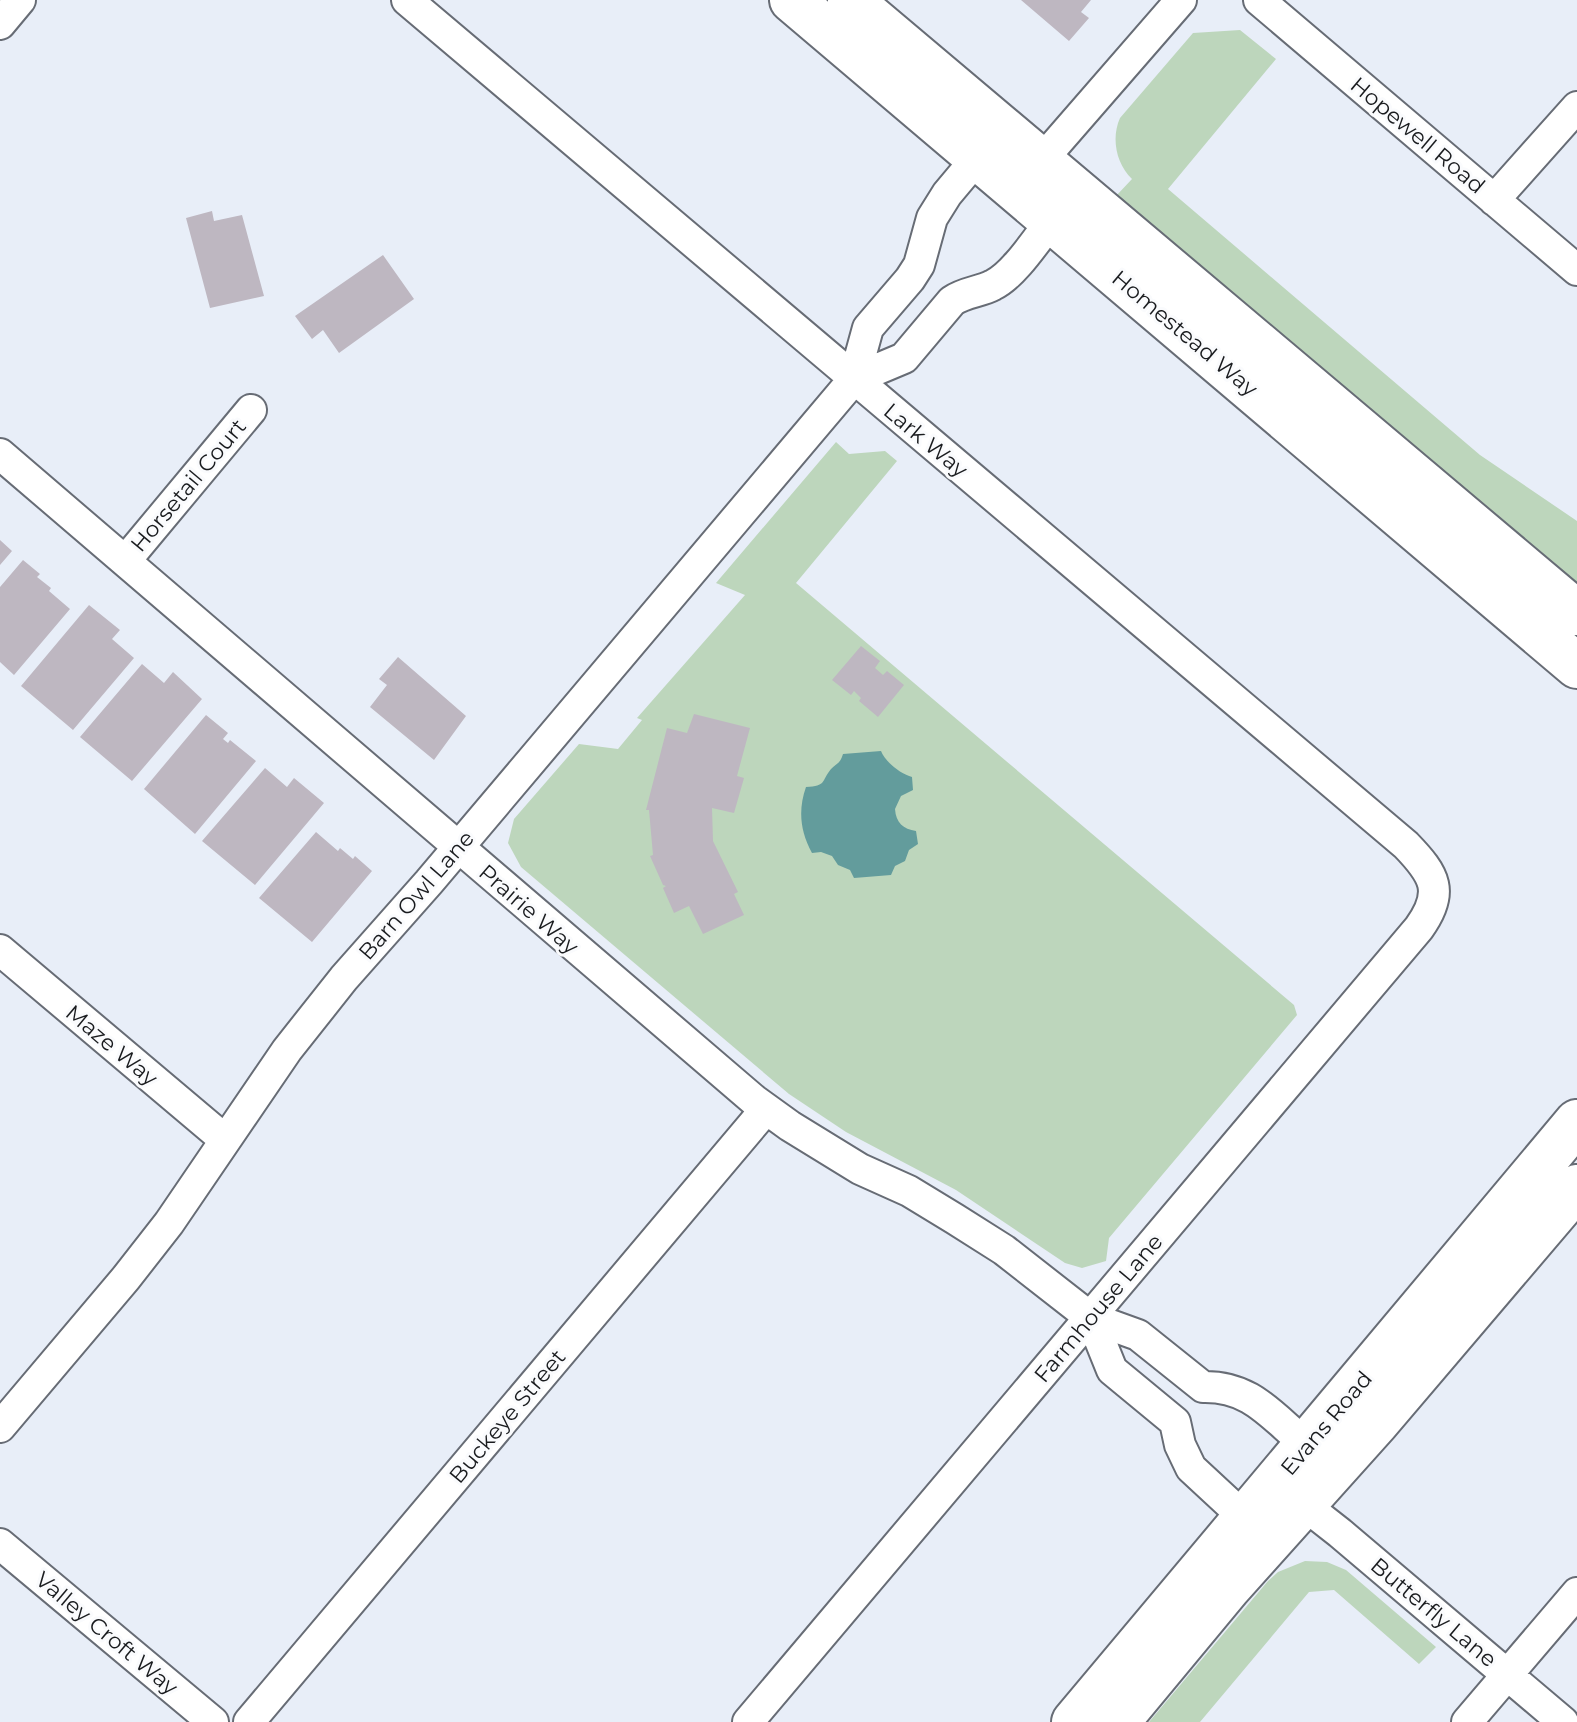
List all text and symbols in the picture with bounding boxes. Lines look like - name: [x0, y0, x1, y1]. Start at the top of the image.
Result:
- street label: Hopewell Road: [1345, 71, 1490, 199]
- street label: Homestead Way: [1106, 265, 1263, 402]
- street label: Lark Way: [878, 398, 973, 483]
- street label: Horsetail Court: [125, 413, 252, 557]
- street label: Barn Owl Lane: [353, 825, 480, 965]
- street label: Prairie Way: [473, 859, 584, 960]
- street label: Maze Way: [60, 999, 163, 1092]
- street label: Farmhouse Lane: [1028, 1228, 1168, 1388]
- street label: Buckeye Street: [443, 1344, 571, 1489]
- street label: Evans Road: [1275, 1366, 1378, 1481]
- street label: Butterfly Lane: [1365, 1552, 1502, 1673]
- street label: Valley Croft Way: [30, 1566, 183, 1701]

